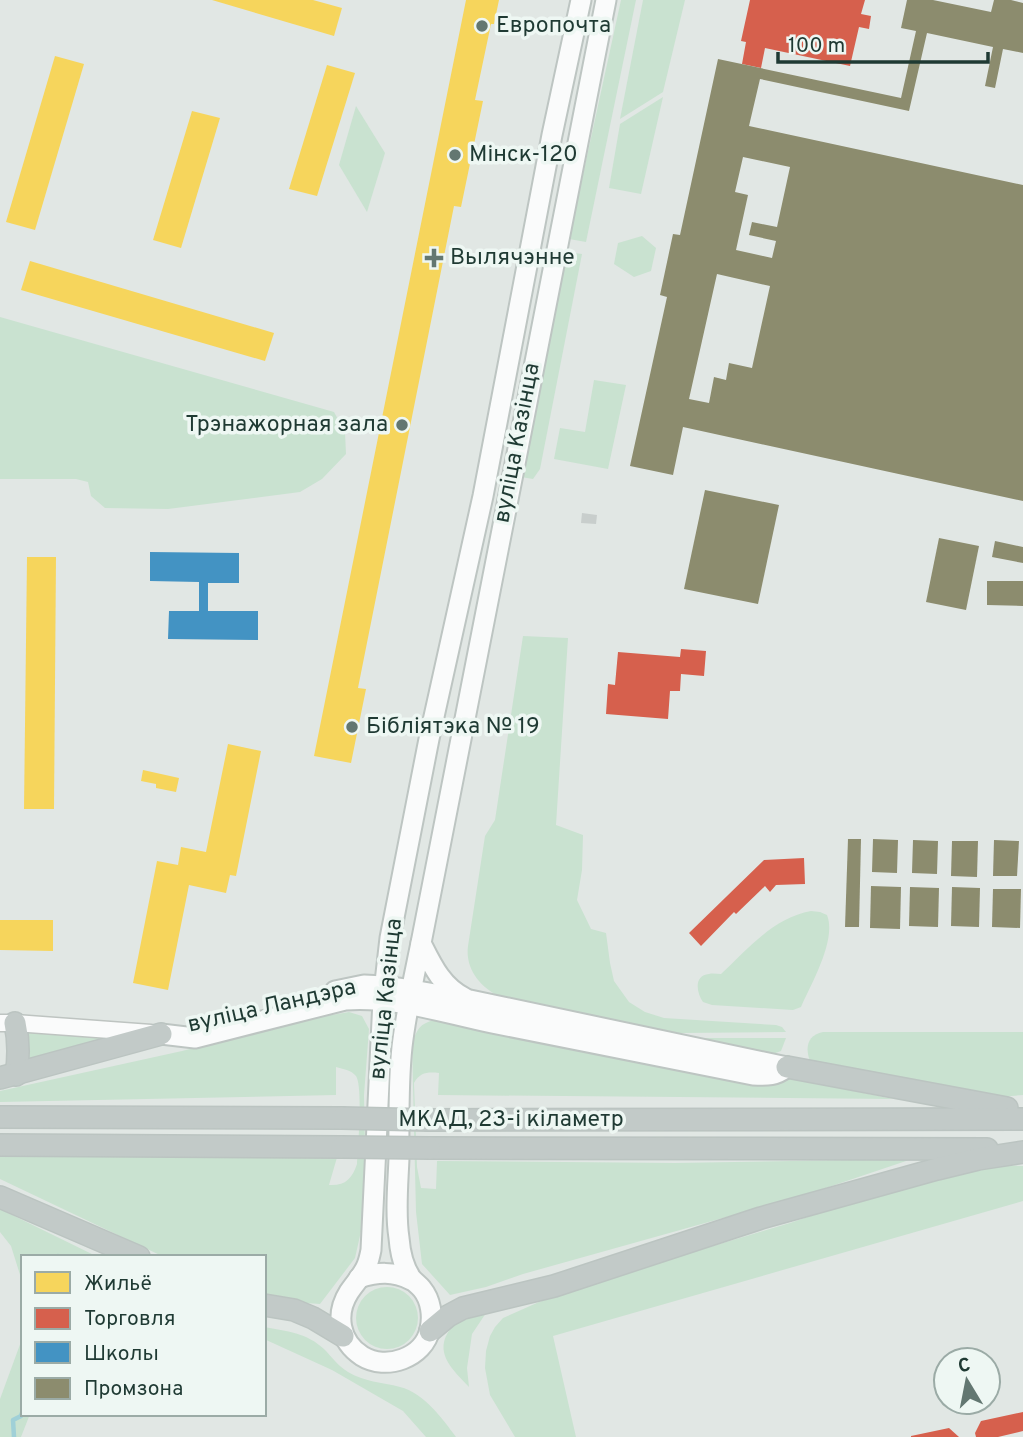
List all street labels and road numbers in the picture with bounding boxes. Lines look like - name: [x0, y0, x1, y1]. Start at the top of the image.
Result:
- street label: вуліца Казінца: [488, 361, 548, 525]
- street label: вуліца Казінца: [364, 917, 410, 1081]
- street label: вуліца Ландэра: [185, 974, 359, 1040]
- street label: МКАД, 23-і кіламетр: [398, 1106, 624, 1135]

